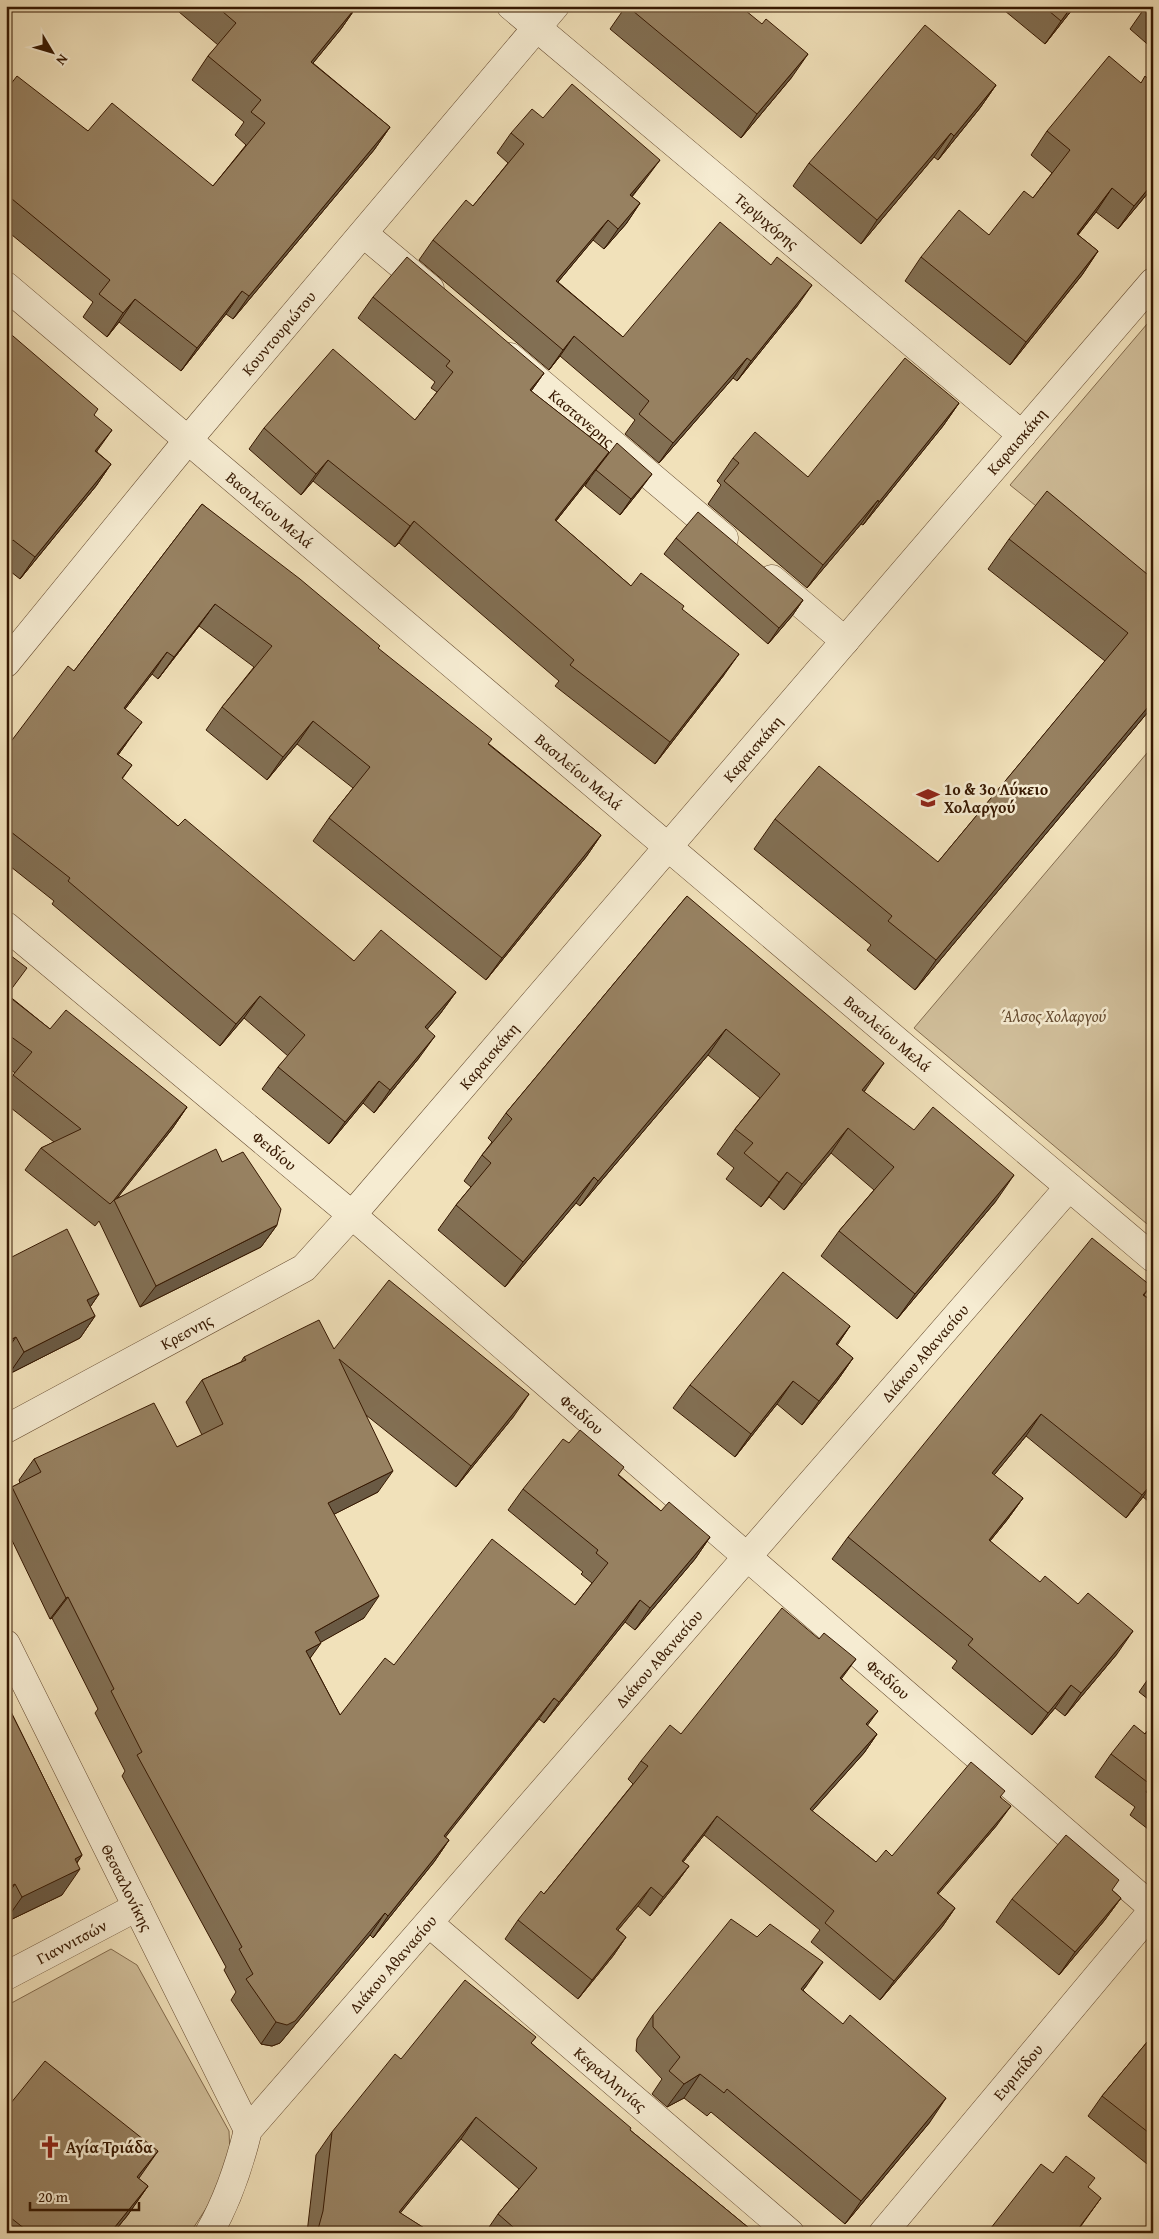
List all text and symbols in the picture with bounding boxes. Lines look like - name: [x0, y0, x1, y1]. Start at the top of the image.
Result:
- north arrow: [28, 28, 78, 78]
- text: N: [51, 50, 73, 70]
- street label: Τερψιχόρης: [729, 187, 804, 255]
- street label: Κουντουριώτου: [236, 285, 321, 381]
- street label: Καστανερης: [544, 383, 620, 453]
- street label: Καραισκάκη: [981, 403, 1052, 480]
- street label: Βασιλείου Μελά: [221, 466, 319, 554]
- street label: Καραισκάκη: [717, 710, 788, 787]
- street label: Βασιλείου Μελά: [530, 727, 628, 816]
- place label: 1ο & 3ο Λύκειο Χολαργού: [944, 777, 1048, 819]
- school or university icon: 1ο & 3ο Λύκειο Χολαργού: [915, 785, 941, 811]
- street label: Βασιλείου Μελά: [839, 989, 937, 1078]
- park label: Άλσος Χολαργού: [1002, 1004, 1107, 1028]
- street label: Καραισκάκη: [453, 1017, 524, 1095]
- street label: Φειδίου: [247, 1125, 302, 1176]
- street label: Διάκου Αθανασίου: [875, 1298, 974, 1407]
- street label: Κρεσνης: [156, 1308, 217, 1355]
- street label: Φειδίου: [555, 1388, 609, 1440]
- street label: Διάκου Αθανασίου: [609, 1604, 708, 1713]
- street label: Φειδίου: [861, 1653, 916, 1705]
- street label: Θεσσαλονίκης: [95, 1840, 159, 1935]
- street label: Διάκου Αθανασίου: [343, 1909, 442, 2018]
- street label: Γιαννιτσών: [32, 1913, 111, 1970]
- street label: Ευριπίδου: [987, 2038, 1048, 2105]
- street label: Κεφαλληνίας: [569, 2041, 653, 2118]
- church icon: Αγία Τριάδα: [37, 2134, 63, 2160]
- place label: Αγία Τριάδα: [66, 2135, 153, 2159]
- scale bar: [30, 2179, 139, 2211]
- text: 20 m: [38, 2186, 69, 2207]

